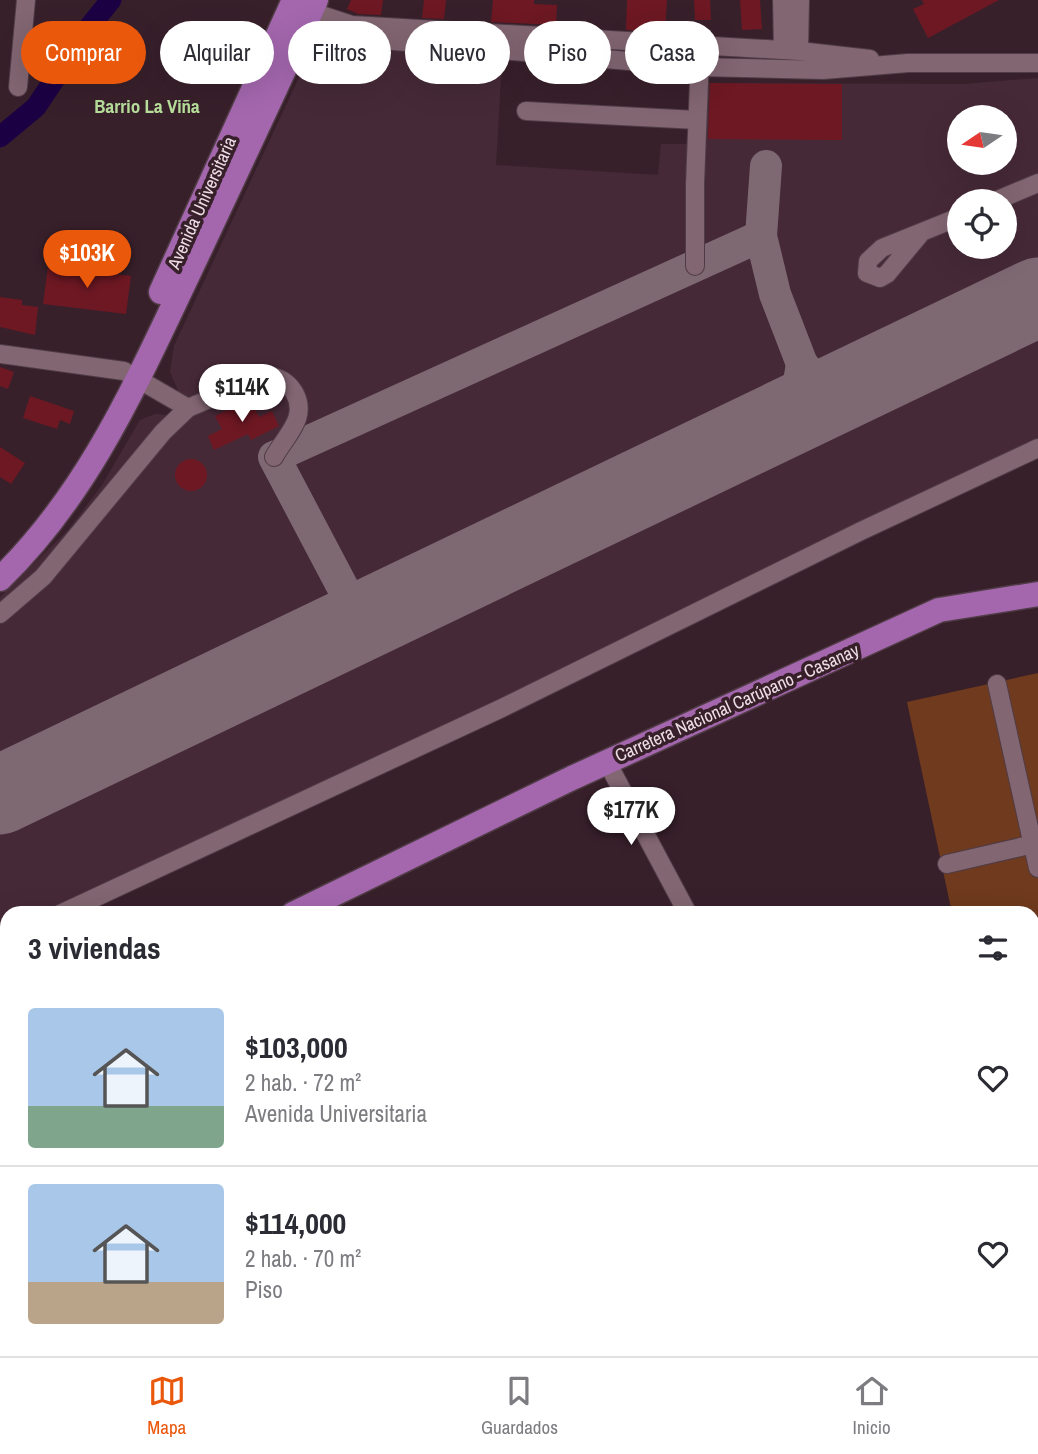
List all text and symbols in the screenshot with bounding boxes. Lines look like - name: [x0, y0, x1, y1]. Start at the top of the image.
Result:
- chip: Comprar: [21, 21, 146, 84]
- chip: Alquilar: [160, 21, 274, 84]
- chip: Filtros: [288, 21, 391, 84]
- chip: Nuevo: [405, 21, 510, 84]
- chip: Piso: [524, 21, 611, 84]
- chip: Casa: [625, 21, 719, 84]
- district label: Barrio La Viña: [94, 93, 200, 119]
- north arrow: [947, 105, 1017, 175]
- map controls: [947, 105, 1017, 259]
- street label: Avenida Universitaria: [161, 133, 242, 274]
- button: locate: [947, 189, 1017, 259]
- pin: $103K: [38, 230, 136, 290]
- text: $103K: [59, 237, 115, 268]
- pin: $114K: [193, 364, 291, 424]
- text: $114K: [215, 371, 269, 402]
- street label: Carretera Nacional Carúpano - Casanay: [611, 637, 863, 768]
- pin: $177K: [582, 788, 680, 847]
- text: $177K: [603, 794, 659, 825]
- text: 3 viviendas: [28, 928, 161, 968]
- icon: filters: [974, 929, 1012, 967]
- text: $103,000: [245, 1027, 348, 1067]
- icon: home: [84, 1036, 168, 1120]
- icon: heart: [974, 1059, 1012, 1097]
- text: 2 hab. · 72 m²: [245, 1067, 361, 1098]
- text: Avenida Universitaria: [245, 1098, 427, 1129]
- text: $114,000: [245, 1203, 346, 1243]
- icon: home: [84, 1212, 168, 1296]
- icon: heart: [974, 1235, 1012, 1273]
- text: 2 hab. · 70 m²: [245, 1243, 361, 1274]
- text: Piso: [245, 1274, 283, 1305]
- tab: Mapa: [147, 1372, 186, 1440]
- tab: Guardados: [481, 1372, 558, 1440]
- tab: Inicio: [853, 1372, 891, 1440]

